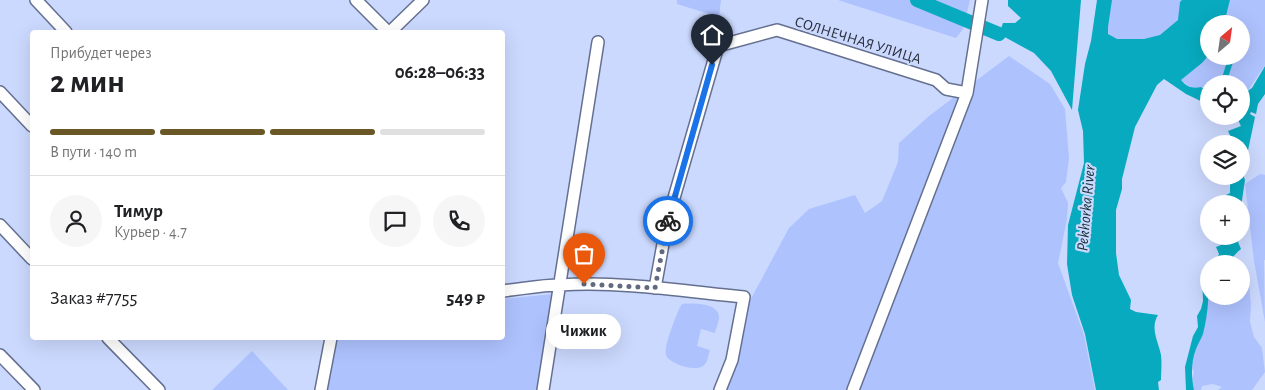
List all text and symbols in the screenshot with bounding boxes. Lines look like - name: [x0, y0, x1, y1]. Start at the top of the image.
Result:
- pin: [691, 14, 733, 65]
- street label: СОЛНЕЧНАЯ УЛИЦА: [793, 14, 923, 67]
- north arrow: [1200, 15, 1250, 65]
- map controls: [1200, 15, 1250, 305]
- icon: home: [698, 21, 726, 49]
- text: Прибудет через: [50, 45, 152, 61]
- text: 06:28–06:33: [395, 63, 485, 82]
- text: 2 мин: [50, 66, 125, 98]
- button: locate: [1200, 75, 1250, 125]
- button: layers: [1200, 135, 1250, 185]
- text: В пути · 140 m: [50, 144, 137, 160]
- water label: Pekhorka River: [1074, 164, 1098, 252]
- button: person: [50, 195, 102, 247]
- button: chat: [369, 195, 421, 247]
- button: phone: [433, 195, 485, 247]
- button: +: [1200, 195, 1250, 245]
- courier: [643, 196, 693, 246]
- text: Тимур: [114, 202, 163, 221]
- icon: bike: [654, 207, 682, 235]
- text: Курьер · 4.7: [114, 224, 187, 240]
- pin: [563, 233, 605, 284]
- icon: bag: [570, 240, 598, 268]
- button: −: [1200, 255, 1250, 305]
- text: Заказ #7755: [50, 289, 137, 308]
- text: 549 ₽: [446, 289, 485, 308]
- callout: Чижик: [546, 314, 622, 349]
- text: Чижик: [560, 323, 607, 339]

